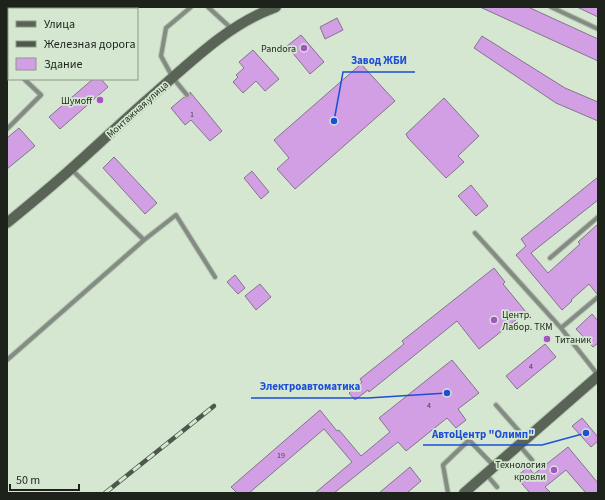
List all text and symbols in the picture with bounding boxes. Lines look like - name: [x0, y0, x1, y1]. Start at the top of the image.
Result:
- legend: [8, 8, 138, 80]
- text: Улица: [44, 16, 75, 33]
- text: Железная дорога: [44, 36, 136, 53]
- place label: Pandora: [261, 42, 296, 56]
- marker: Pandora: [299, 43, 309, 53]
- callout: Завод ЖБИ: [343, 49, 415, 72]
- text: Завод ЖБИ: [351, 53, 407, 68]
- text: Здание: [44, 56, 83, 73]
- street label: Монтажная улица: [104, 78, 172, 141]
- place label: Шумоff: [61, 94, 93, 108]
- marker: Шумоff: [95, 95, 105, 105]
- house number: 1: [190, 109, 194, 120]
- place label: Центр. Лабор. ТКМ: [502, 308, 553, 334]
- marker: Центр. Лабор. ТКМ: [489, 315, 499, 325]
- place label: Титаник: [555, 333, 591, 347]
- marker: Титаник: [542, 334, 552, 344]
- house number: 4: [529, 361, 533, 372]
- callout: Электроавтоматика: [251, 375, 368, 398]
- text: Электроавтоматика: [260, 379, 361, 394]
- house number: 4: [427, 400, 431, 411]
- callout: АвтоЦентр "Олимп": [423, 422, 542, 445]
- text: АвтоЦентр "Олимп": [431, 427, 534, 442]
- house number: 19: [277, 450, 285, 461]
- place label: Технология кровли: [495, 458, 546, 484]
- marker: Технология кровли: [549, 465, 559, 475]
- scale bar: [10, 466, 79, 492]
- text: 50 m: [16, 472, 40, 489]

